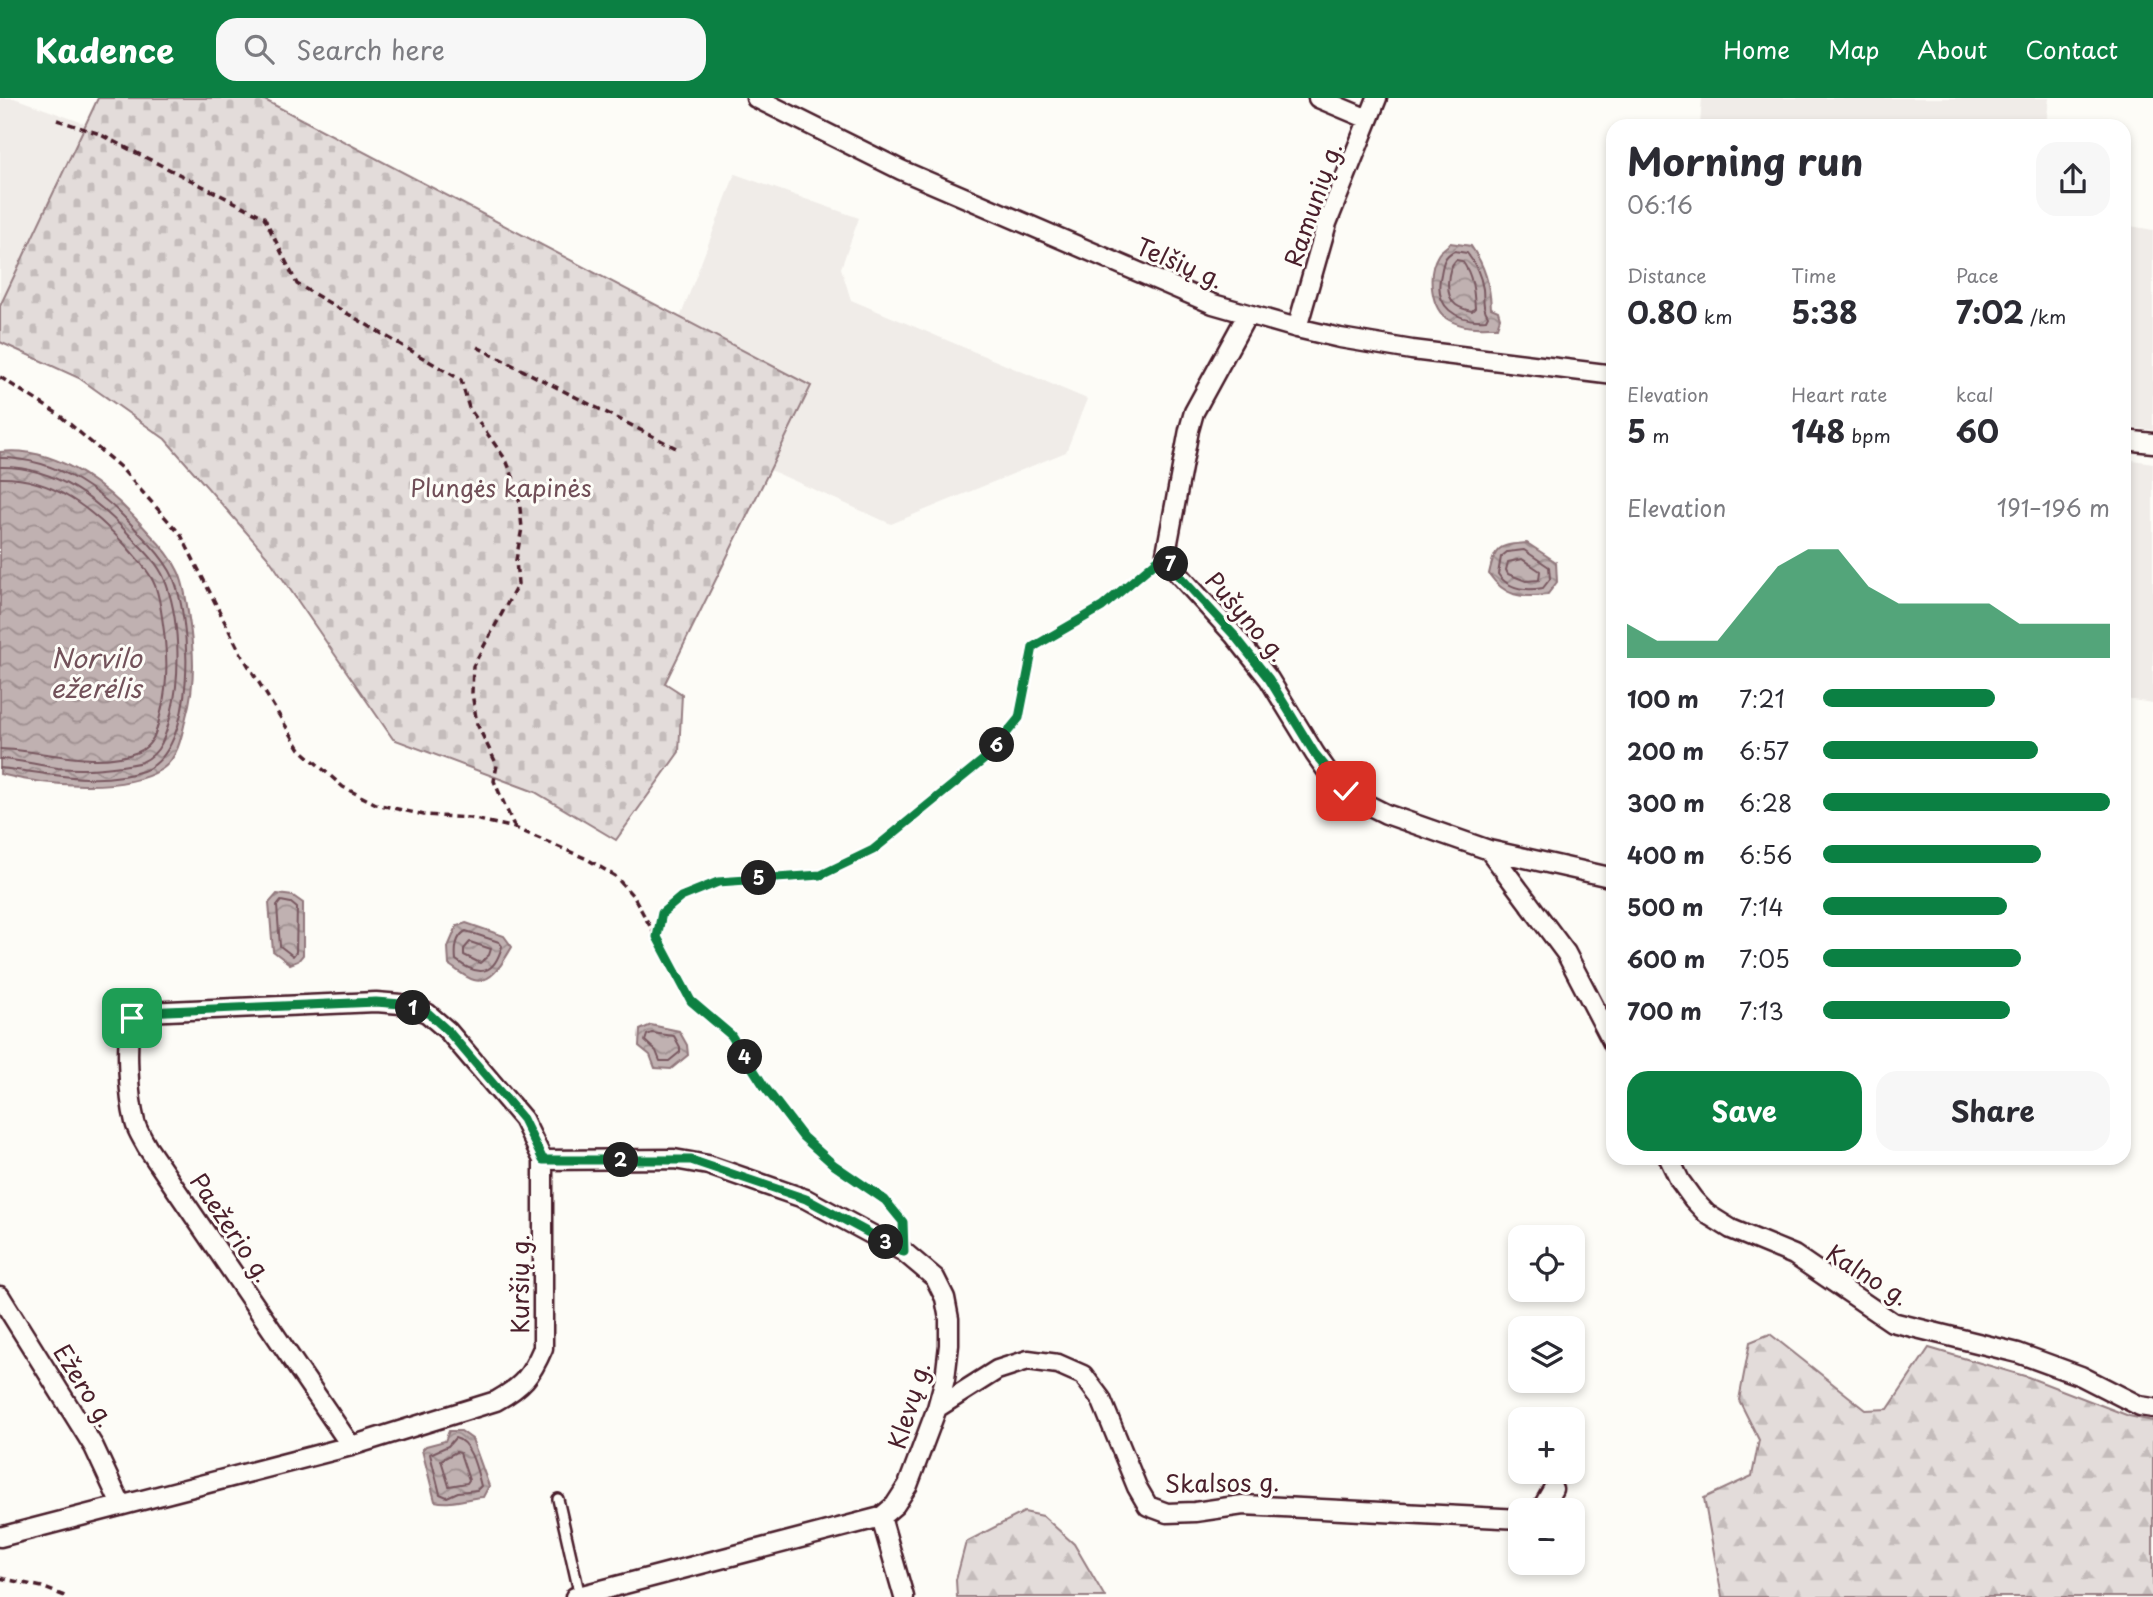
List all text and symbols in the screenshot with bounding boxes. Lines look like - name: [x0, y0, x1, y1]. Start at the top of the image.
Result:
- search box: [216, 18, 706, 81]
- text: Kadence: [35, 24, 174, 74]
- icon: search: [240, 30, 278, 68]
- text: Search here: [296, 30, 445, 69]
- text: Home: [1723, 31, 1790, 67]
- text: Map: [1828, 31, 1879, 67]
- text: About: [1917, 31, 1987, 67]
- text: Contact: [2025, 31, 2118, 67]
- text: Morning run: [1627, 132, 1863, 189]
- street label: Ramunių g.: [1274, 137, 1350, 271]
- button: share: [2036, 142, 2110, 216]
- text: 06:16: [1627, 187, 1693, 222]
- street label: Telšių g.: [1131, 227, 1229, 297]
- text: Distance: [1627, 261, 1707, 289]
- text: Time: [1791, 261, 1836, 289]
- text: Pace: [1956, 261, 1999, 289]
- text: 0.80: [1627, 289, 1698, 334]
- text: 5:38: [1791, 289, 1858, 334]
- text: 7:02: [1956, 289, 2024, 334]
- text: km: [1698, 302, 1732, 330]
- text: /km: [2024, 302, 2066, 330]
- text: Elevation: [1627, 380, 1709, 408]
- text: Heart rate: [1791, 380, 1887, 408]
- text: kcal: [1956, 380, 1994, 408]
- text: 5: [1627, 408, 1646, 453]
- text: 148: [1791, 408, 1845, 453]
- text: 60: [1956, 408, 1999, 453]
- text: m: [1646, 421, 1670, 449]
- text: bpm: [1845, 421, 1891, 449]
- park label: Plungės kapinės: [410, 469, 592, 505]
- text: Elevation: [1627, 490, 1726, 525]
- text: 191–196 m: [1997, 490, 2110, 525]
- pin: 7: [1154, 546, 1188, 582]
- text: 7: [1165, 549, 1176, 577]
- street label: Pušyno g.: [1198, 563, 1296, 669]
- water label: Norvilo ežerėlis: [50, 638, 144, 707]
- text: 100 m: [1627, 681, 1699, 716]
- text: 7:21: [1739, 681, 1785, 716]
- pin: 6: [979, 728, 1014, 762]
- text: 6: [990, 730, 1003, 758]
- text: 200 m: [1627, 733, 1704, 768]
- text: 6:57: [1739, 733, 1789, 768]
- pin: [1316, 761, 1376, 821]
- icon: check: [1327, 772, 1365, 810]
- text: 300 m: [1627, 785, 1705, 820]
- text: 6:28: [1739, 785, 1792, 820]
- text: 400 m: [1627, 837, 1705, 872]
- text: 6:56: [1739, 837, 1792, 872]
- pin: 5: [742, 860, 776, 896]
- text: 5: [752, 863, 765, 891]
- text: 500 m: [1627, 889, 1704, 924]
- text: 7:14: [1739, 889, 1784, 924]
- text: 600 m: [1627, 941, 1705, 976]
- text: 7:05: [1739, 941, 1790, 976]
- pin: [102, 988, 162, 1048]
- pin: 1: [396, 990, 430, 1026]
- text: 1: [408, 993, 417, 1021]
- text: 700 m: [1627, 993, 1702, 1028]
- text: 7:13: [1739, 993, 1784, 1028]
- icon: arrive: [113, 999, 151, 1037]
- pin: 4: [728, 1040, 762, 1074]
- text: 4: [738, 1042, 751, 1070]
- button: Save: [1627, 1071, 1862, 1151]
- button: Share: [1876, 1071, 2110, 1151]
- pin: 2: [604, 1142, 638, 1178]
- text: 2: [614, 1145, 627, 1173]
- street label: Paežerio g.: [182, 1165, 282, 1289]
- pin: 3: [868, 1224, 903, 1260]
- map controls: [1508, 1225, 1585, 1575]
- button: locate: [1508, 1225, 1585, 1302]
- text: 3: [879, 1227, 892, 1255]
- street label: Kuršių g.: [501, 1234, 537, 1334]
- street label: Kalno g.: [1819, 1234, 1917, 1314]
- button: layers: [1508, 1316, 1585, 1393]
- street label: Ežero g.: [45, 1336, 125, 1434]
- street label: Klevų g.: [878, 1357, 938, 1453]
- button: +: [1508, 1407, 1585, 1484]
- street label: Skalsos g.: [1164, 1463, 1280, 1501]
- button: −: [1508, 1498, 1585, 1575]

